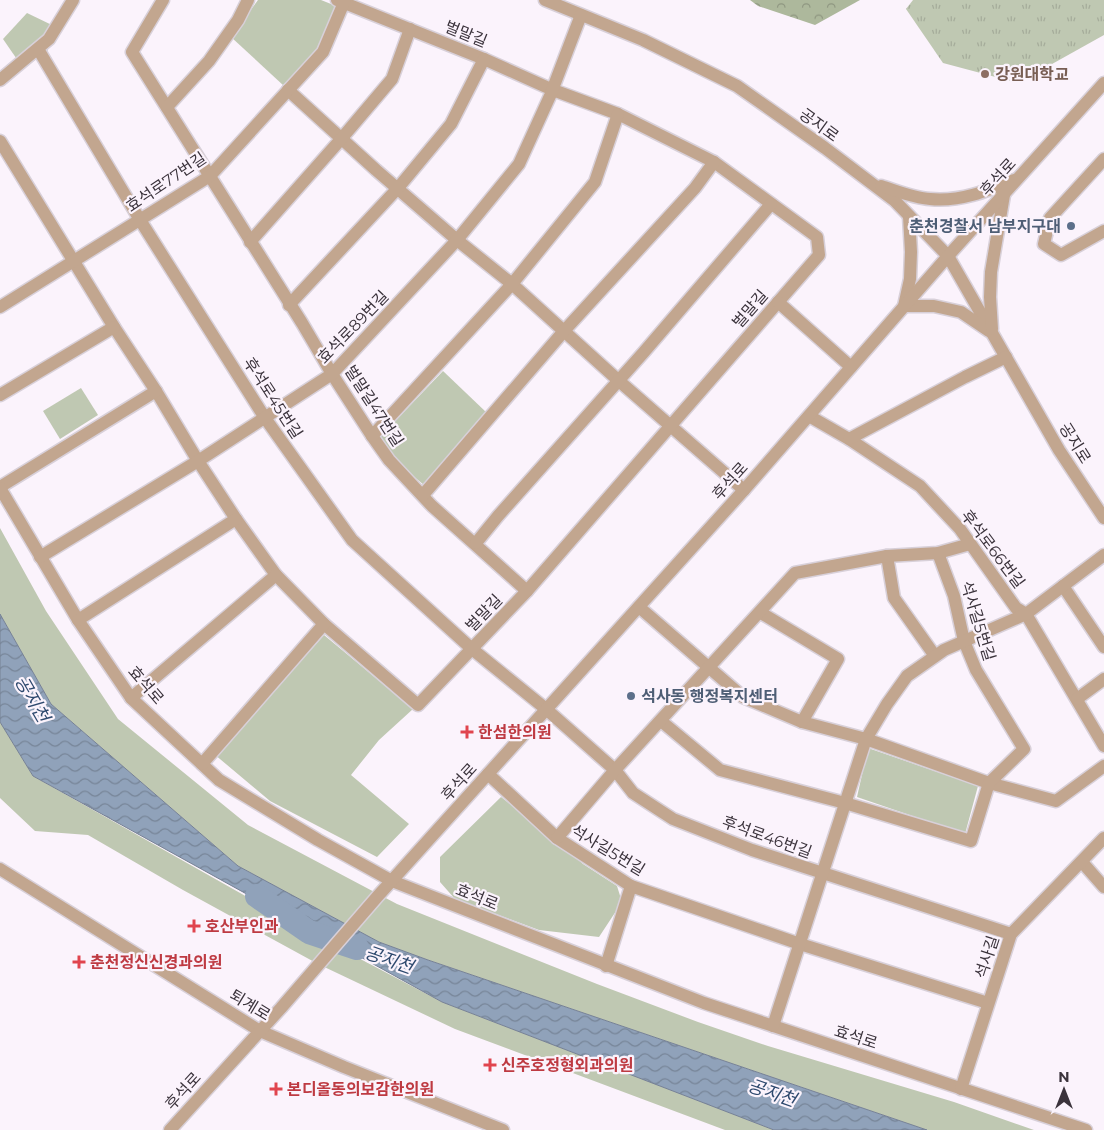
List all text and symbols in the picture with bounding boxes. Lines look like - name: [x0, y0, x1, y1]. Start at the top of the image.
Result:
- street label: 벌말길: [442, 17, 490, 51]
- place label: 강원대학교: [995, 65, 1069, 84]
- marker: 강원대학교: [979, 68, 991, 80]
- street label: 공지로: [796, 104, 843, 146]
- street label: 효석로77번길: [122, 148, 210, 216]
- street label: 후석로: [976, 154, 1020, 200]
- place label: 춘천경찰서 남부지구대: [909, 217, 1061, 236]
- marker: 춘천경찰서 남부지구대: [1065, 220, 1077, 232]
- street label: 벌말길: [728, 286, 772, 332]
- street label: 효석로89번길: [314, 287, 392, 367]
- street label: 후석로45번길: [240, 354, 306, 442]
- street label: 벌말길47번길: [341, 362, 407, 450]
- street label: 공지로: [1055, 419, 1095, 467]
- street label: 후석로: [708, 458, 752, 504]
- street label: 후석로66번길: [957, 506, 1029, 592]
- street label: 석사길5번길: [957, 579, 999, 663]
- street label: 벌말길: [462, 591, 506, 635]
- street label: 효석로: [124, 662, 168, 708]
- water label: 공지천: [10, 672, 55, 728]
- place label: 석사동 행정복지센터: [641, 687, 778, 706]
- marker: 석사동 행정복지센터: [625, 690, 637, 702]
- place label: 한섬한의원: [478, 723, 552, 742]
- marker: 한섬한의원: [460, 725, 474, 739]
- street label: 후석로: [437, 759, 481, 805]
- street label: 후석로46번길: [720, 812, 814, 862]
- street label: 석사길5번길: [568, 821, 648, 879]
- street label: 효석로: [453, 880, 501, 914]
- place label: 호산부인과: [205, 917, 279, 936]
- marker: 호산부인과: [187, 919, 201, 933]
- street label: 석사길: [971, 933, 1003, 981]
- water label: 공지천: [362, 942, 418, 979]
- place label: 춘천정신신경과의원: [90, 953, 222, 972]
- marker: 춘천정신신경과의원: [72, 955, 86, 969]
- street label: 퇴계로: [226, 985, 274, 1025]
- street label: 효석로: [832, 1021, 880, 1053]
- place label: 신주호정형외과의원: [501, 1056, 633, 1075]
- marker: 신주호정형외과의원: [483, 1058, 497, 1072]
- north arrow: [1039, 1065, 1089, 1115]
- street label: 후석로: [161, 1068, 205, 1114]
- text: N: [1058, 1068, 1070, 1086]
- water label: 공지천: [745, 1075, 801, 1112]
- place label: 본디올동의보감한의원: [287, 1080, 434, 1099]
- marker: 본디올동의보감한의원: [269, 1082, 283, 1096]

